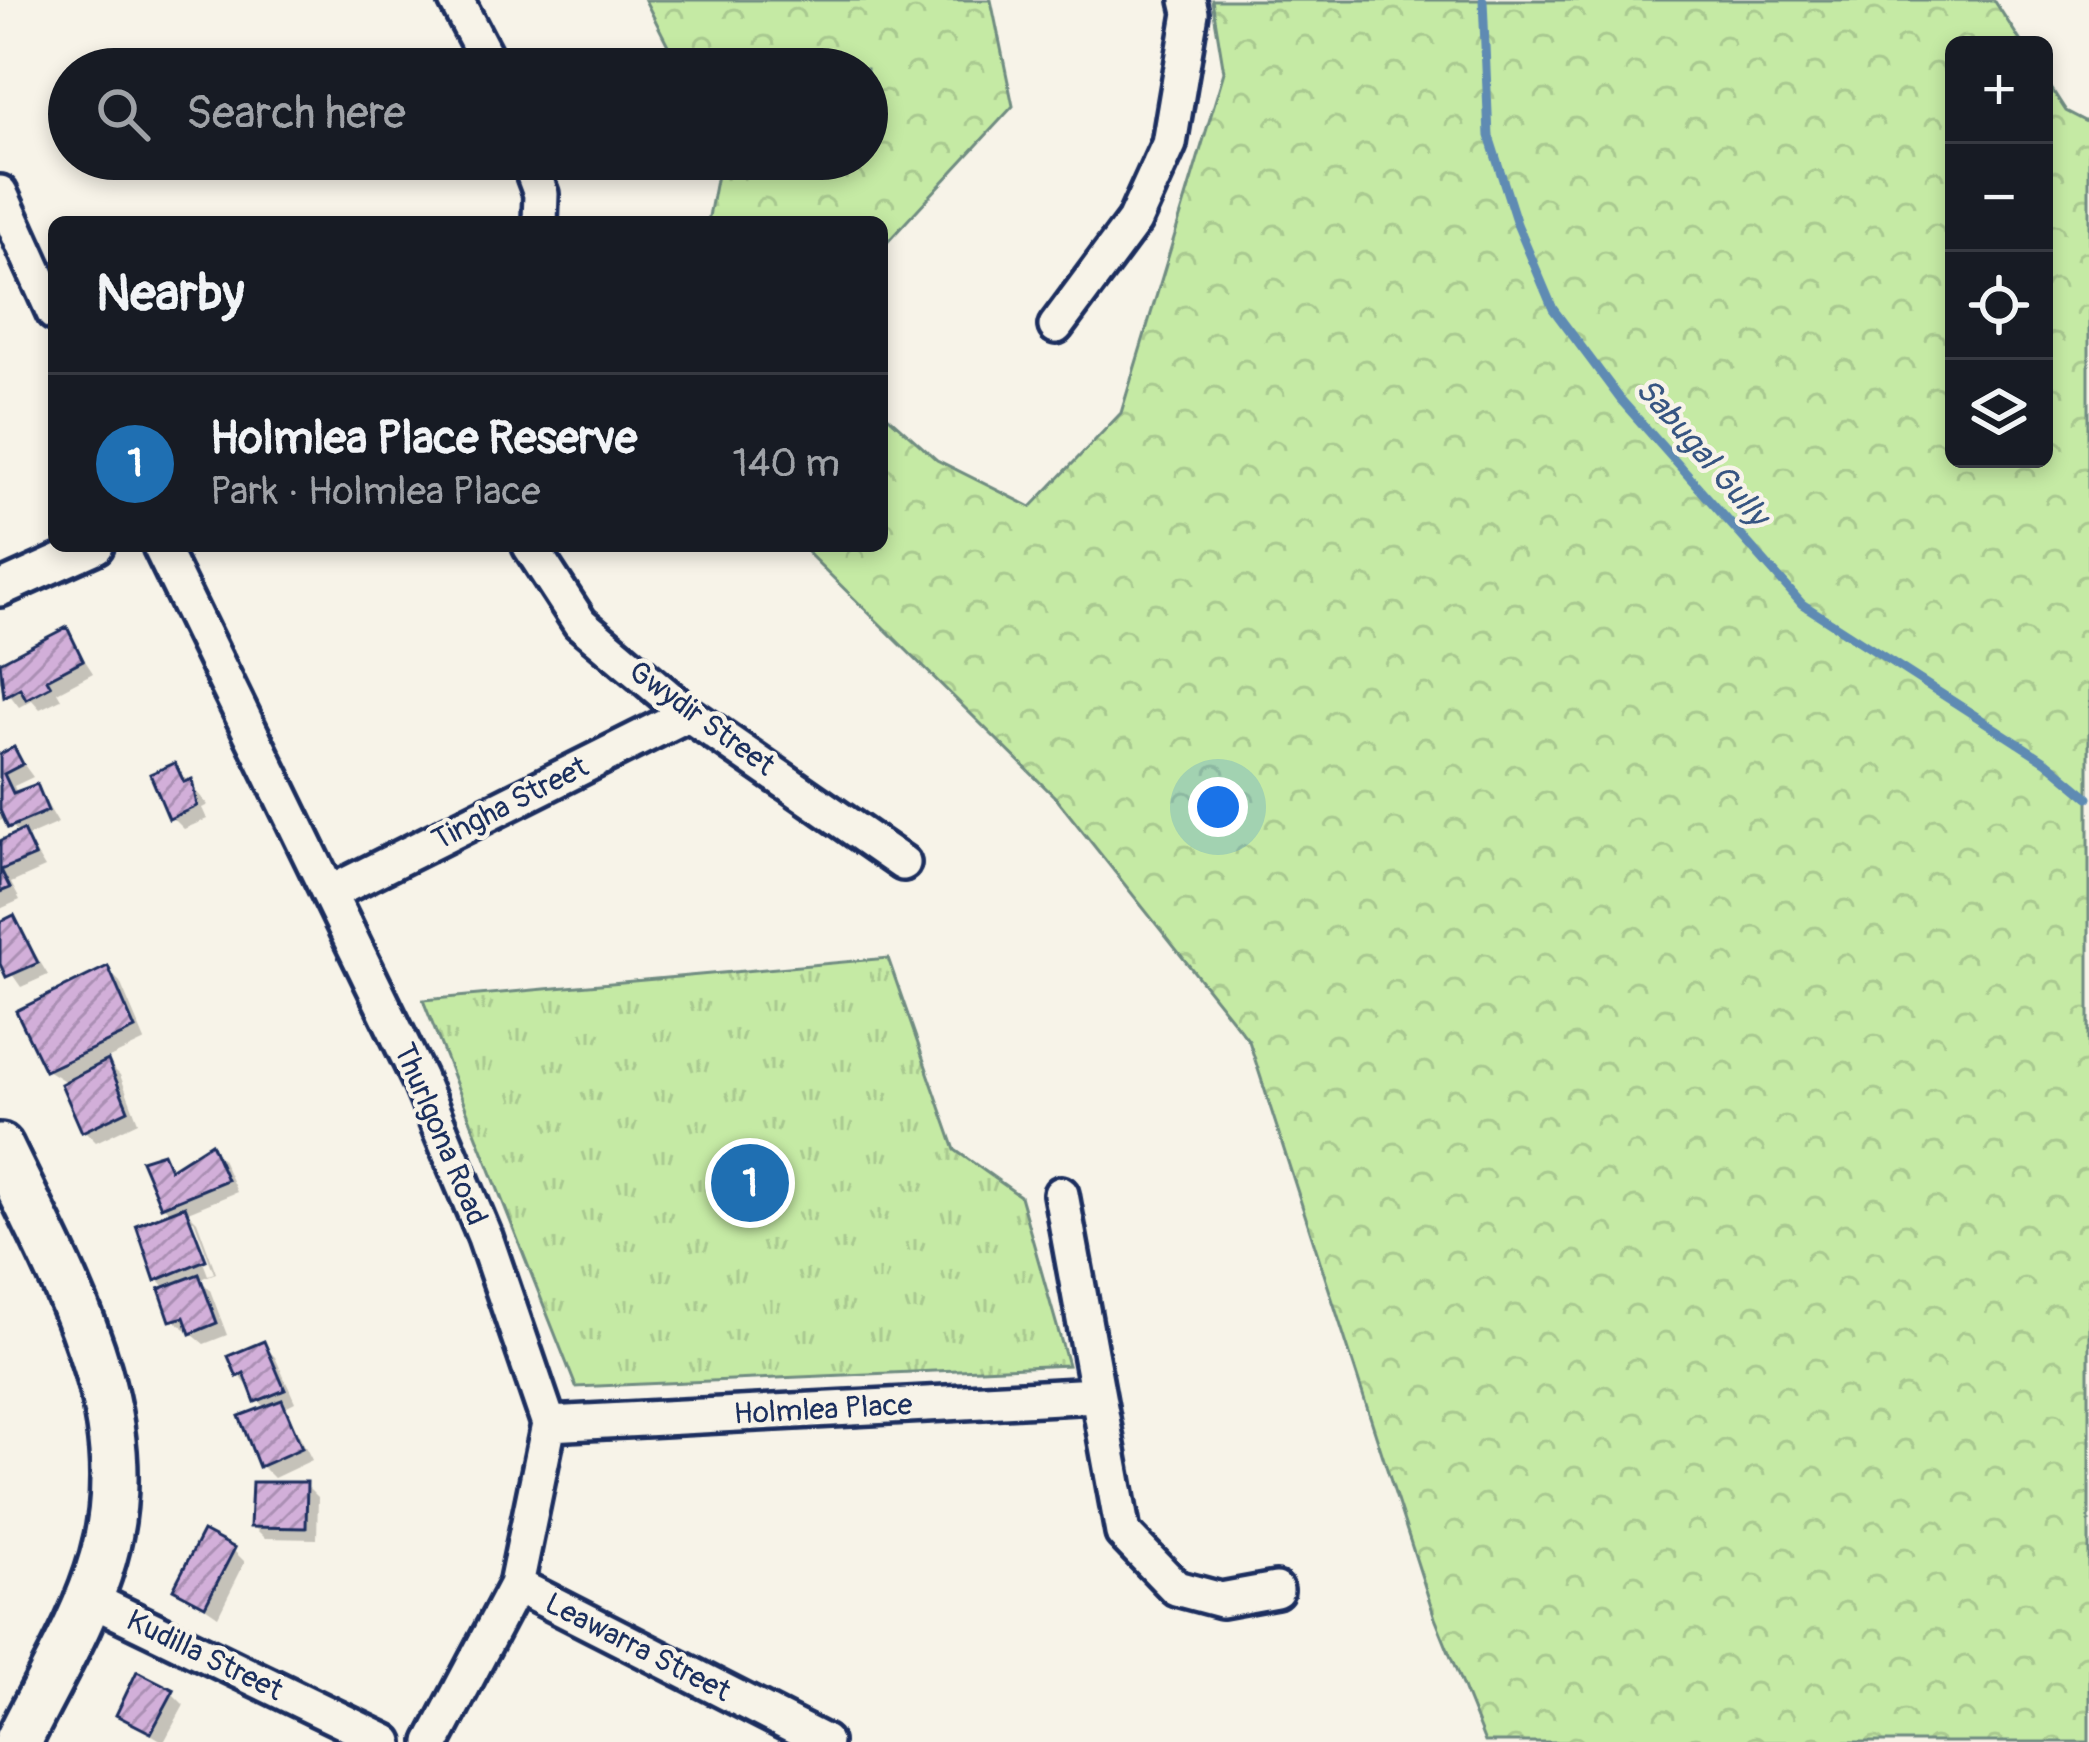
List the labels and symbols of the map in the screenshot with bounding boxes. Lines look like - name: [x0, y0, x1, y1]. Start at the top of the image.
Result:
- water label: Sabugal Gully: [1626, 370, 1780, 537]
- street label: Gwydir Street: [621, 653, 783, 784]
- street label: Tingha Street: [426, 748, 595, 859]
- your location: [1188, 777, 1248, 837]
- street label: Thurlgona Road: [386, 1038, 495, 1231]
- pin: 1: [711, 1138, 789, 1228]
- street label: Holmlea Place: [733, 1386, 914, 1433]
- street label: Leawarra Street: [539, 1585, 737, 1710]
- street label: Kudilla Street: [121, 1602, 290, 1710]

